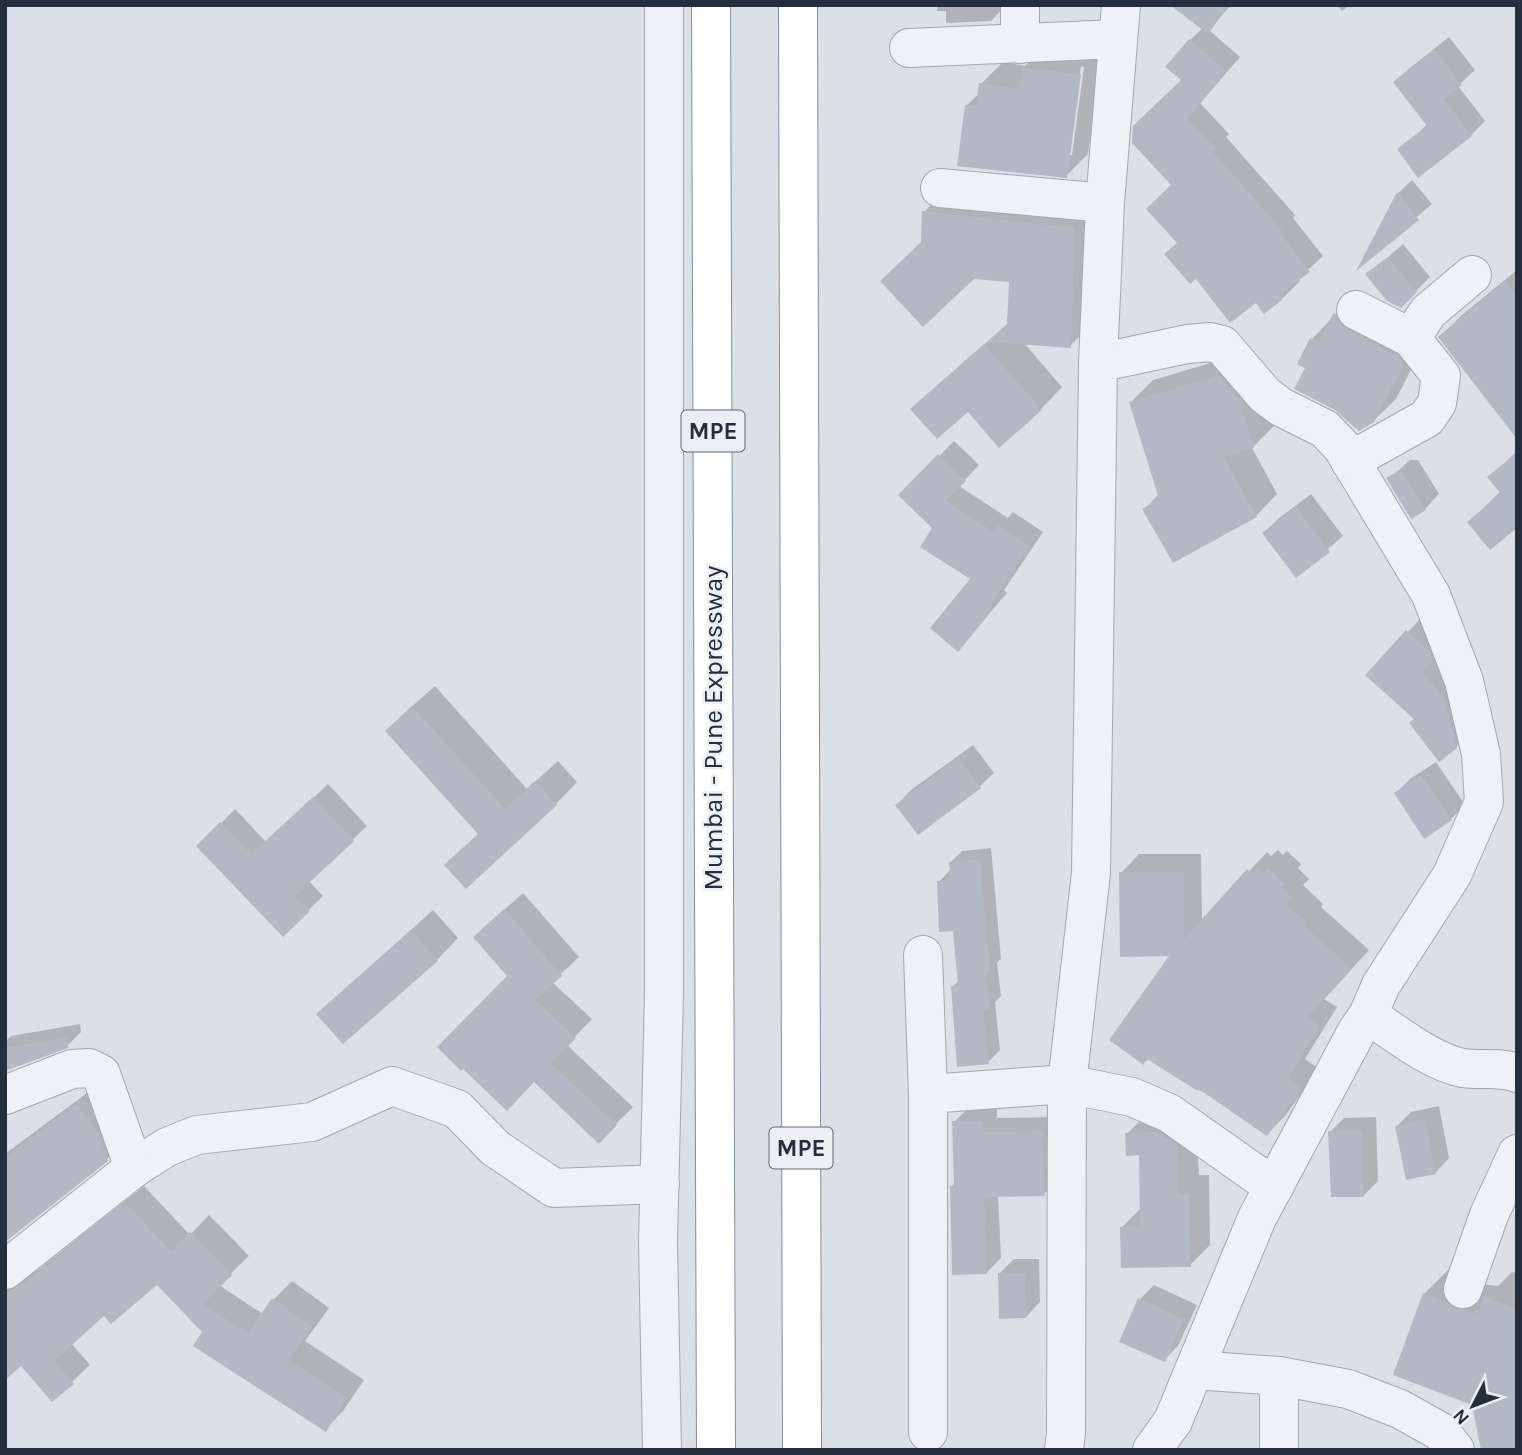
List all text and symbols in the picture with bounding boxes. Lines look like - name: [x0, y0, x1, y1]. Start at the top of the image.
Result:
- road number: MPE: [682, 410, 744, 452]
- street label: Mumbai - Pune Expressway: [698, 566, 729, 890]
- road number: MPE: [770, 1128, 832, 1168]
- north arrow: [1438, 1371, 1508, 1441]
- text: N: [1448, 1404, 1474, 1429]

